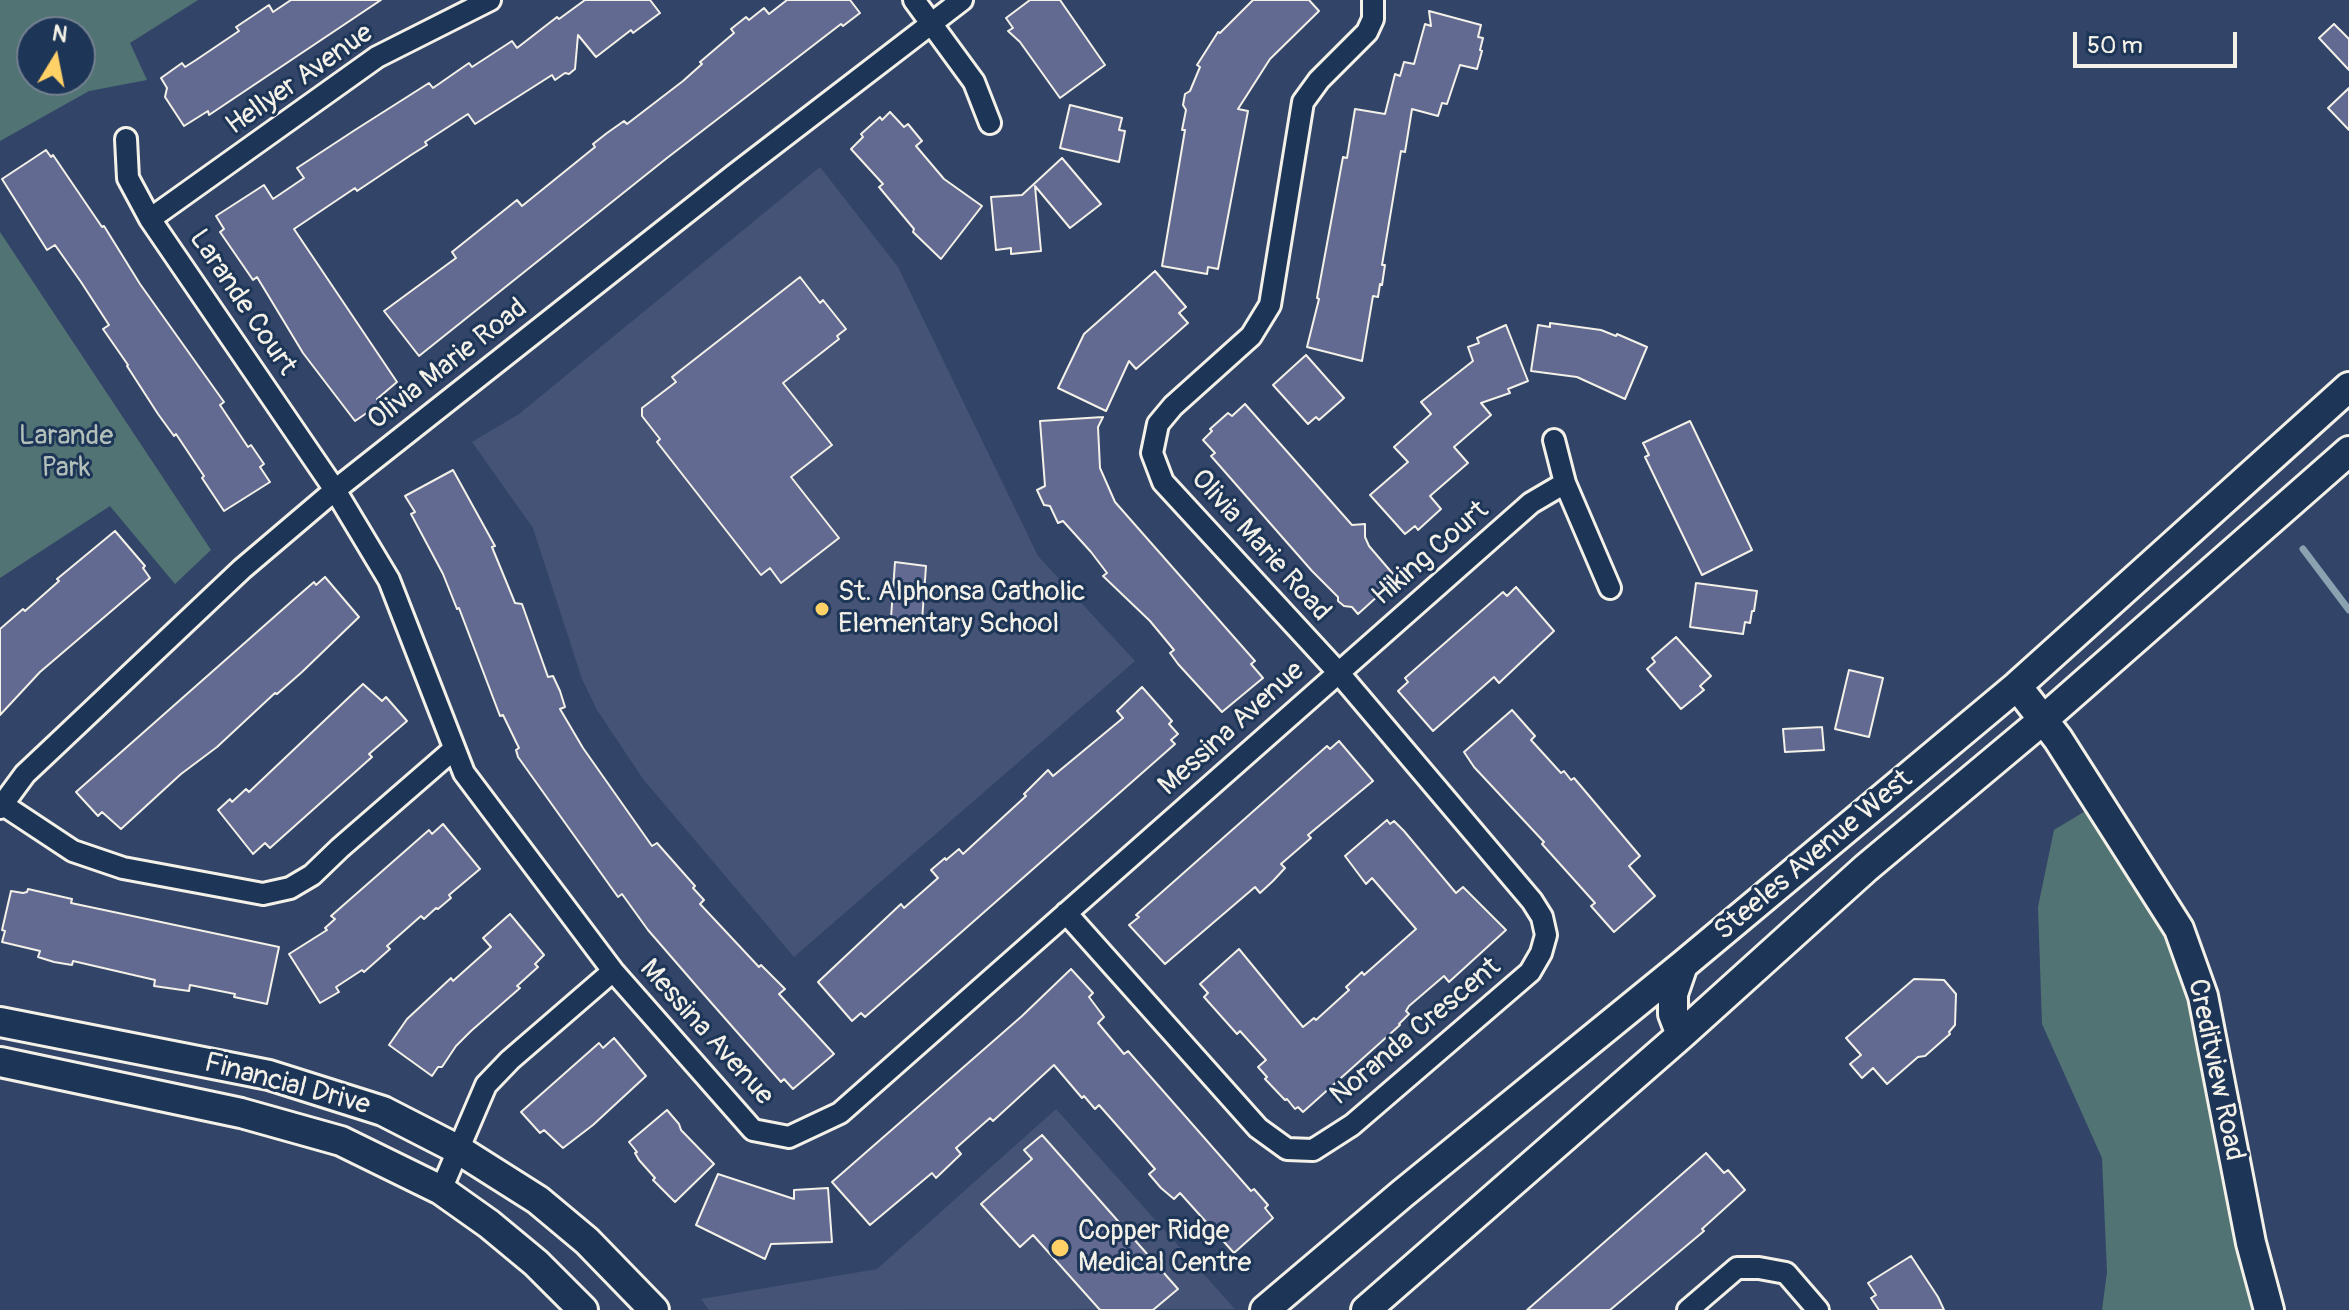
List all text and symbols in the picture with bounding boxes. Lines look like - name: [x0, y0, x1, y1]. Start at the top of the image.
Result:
- north arrow: [16, 16, 96, 96]
- scale bar: [2077, 16, 2241, 66]
- street label: Hellyer Avenue: [220, 17, 380, 143]
- text: N: [50, 19, 70, 49]
- text: 50 m: [2087, 31, 2143, 60]
- street label: Larande Court: [181, 224, 303, 382]
- street label: Olivia Marie Road: [362, 292, 534, 438]
- park label: Larande Park: [19, 420, 113, 486]
- street label: Olivia Marie Road: [1183, 463, 1337, 629]
- street label: Hiking Court: [1366, 494, 1496, 614]
- place label: St. Alphonsa Catholic Elementary School: [838, 576, 1085, 642]
- marker: St. Alphonsa Catholic Elementary School: [813, 600, 831, 618]
- street label: Messina Avenue: [1152, 655, 1312, 803]
- street label: Steeles Avenue West: [1708, 763, 1920, 949]
- street label: Noranda Crescent: [1324, 951, 1508, 1113]
- street label: Messina Avenue: [632, 953, 780, 1113]
- street label: Creditview Road: [2179, 976, 2251, 1164]
- street label: Financial Drive: [200, 1047, 374, 1123]
- place label: Copper Ridge Medical Centre: [1078, 1215, 1251, 1281]
- marker: Copper Ridge Medical Centre: [1049, 1237, 1071, 1259]

